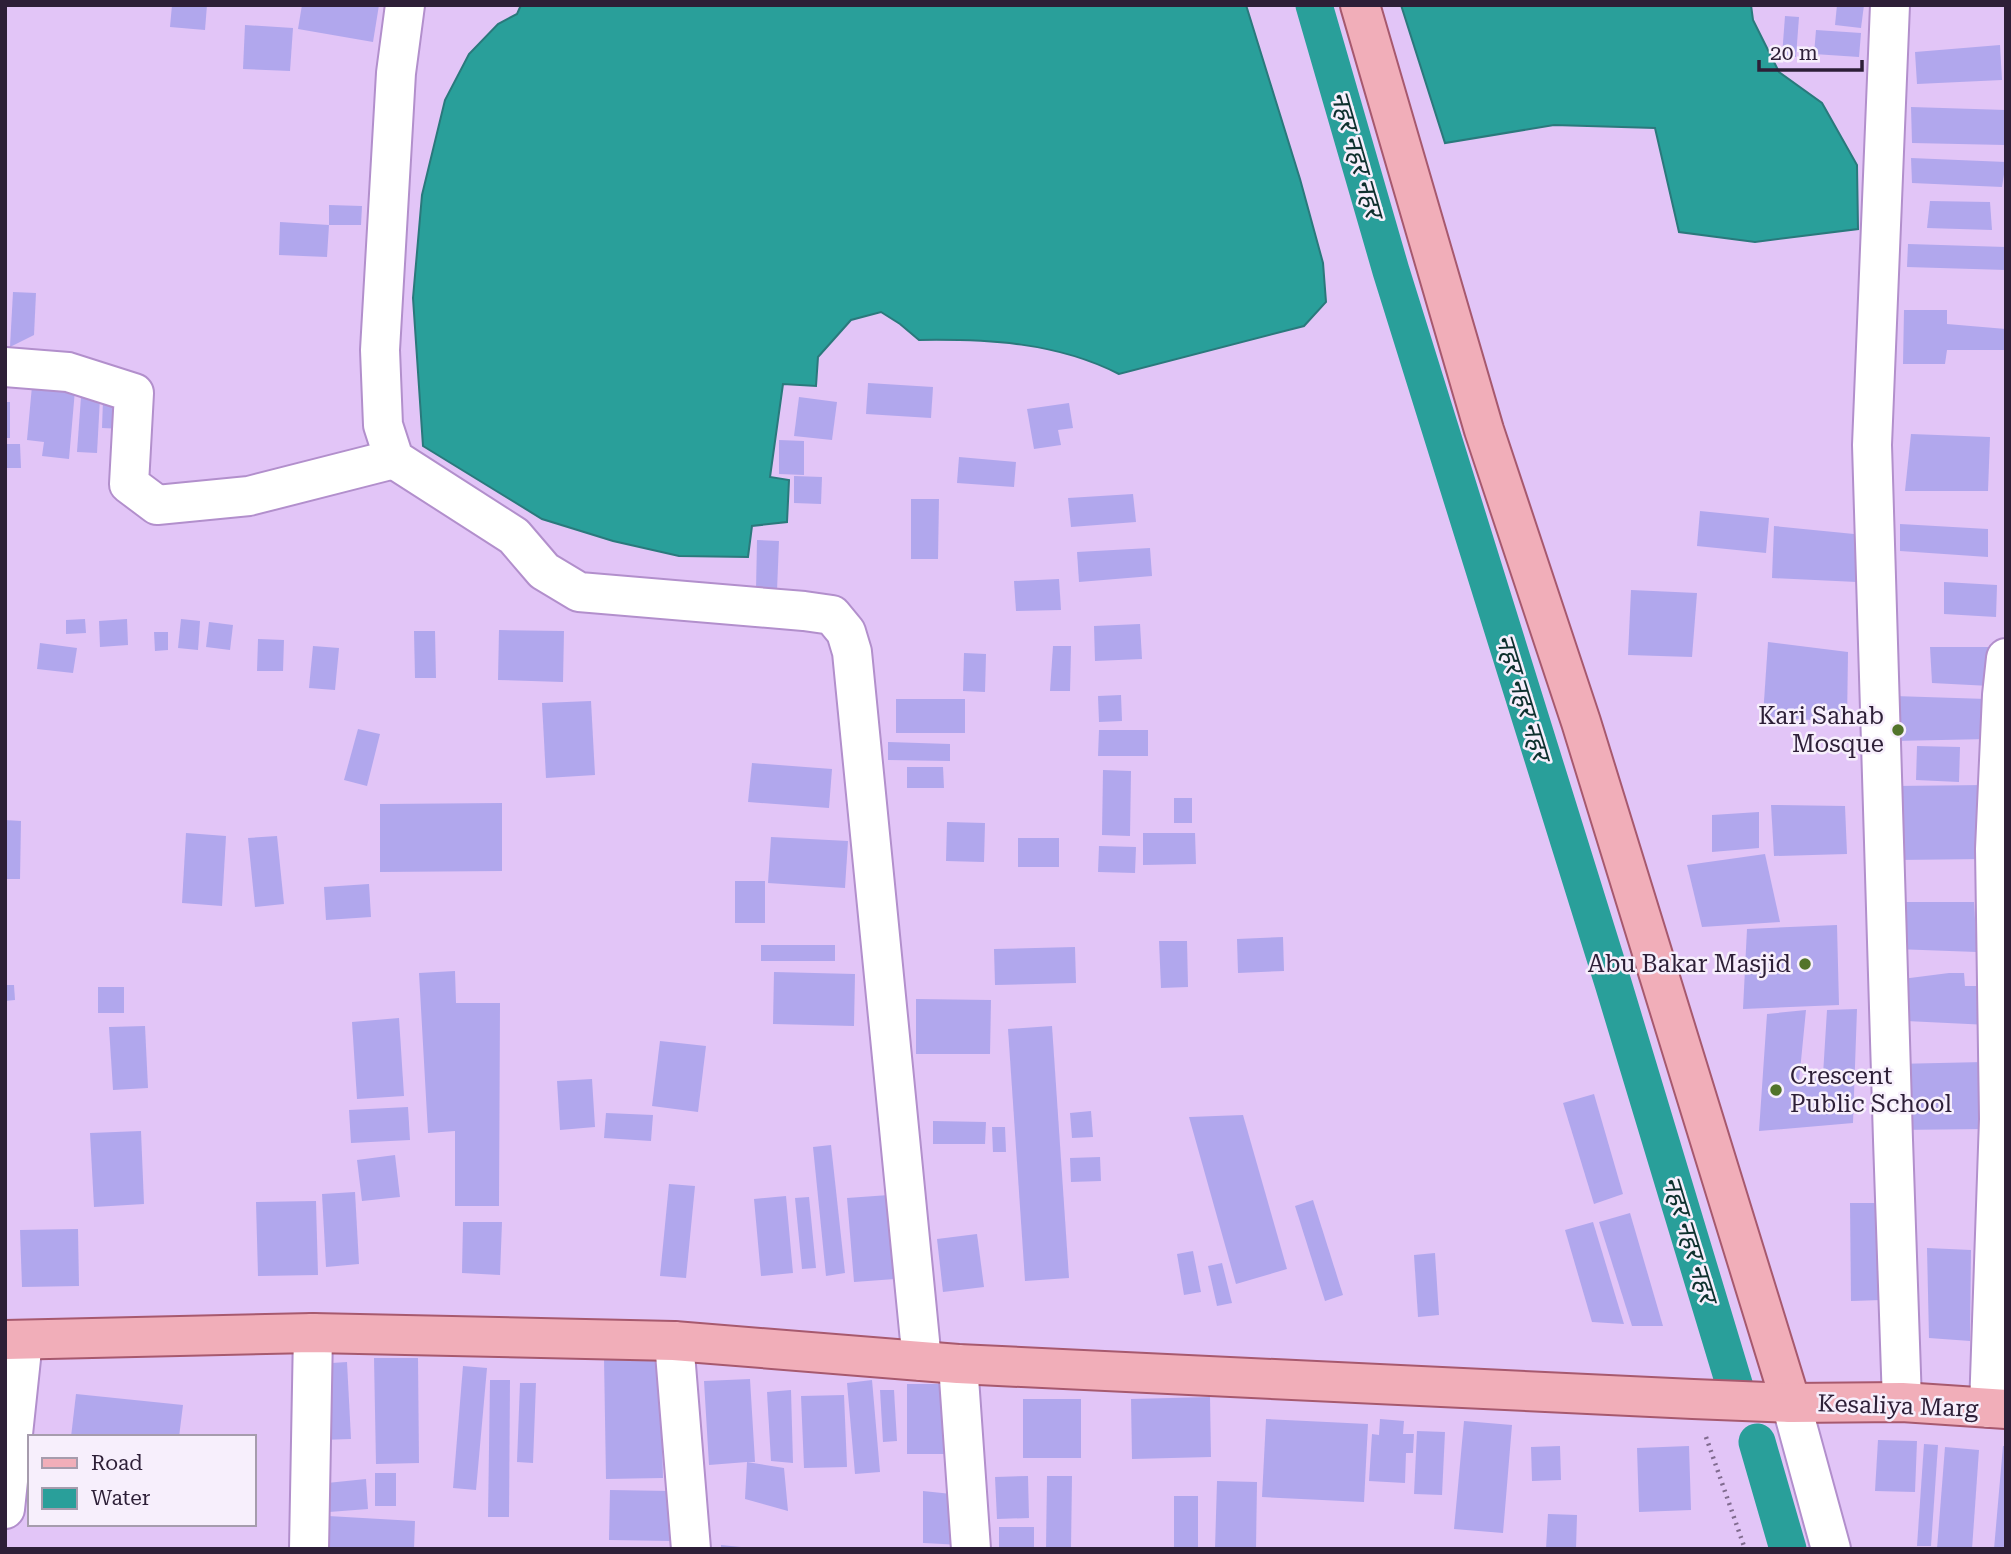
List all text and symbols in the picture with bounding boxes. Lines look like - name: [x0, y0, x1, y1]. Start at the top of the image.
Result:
- scale bar: [1759, 28, 1862, 72]
- text: 20 m: [1770, 41, 1818, 65]
- water label: नहर नहर नहर: [1325, 87, 1391, 226]
- water label: नहर नहर नहर: [1490, 631, 1558, 769]
- place label: Kari Sahab Mosque: [1758, 702, 1884, 758]
- marker: Kari Sahab Mosque: [1890, 722, 1906, 738]
- place label: Abu Bakar Masjid: [1588, 950, 1791, 978]
- marker: Abu Bakar Masjid: [1797, 956, 1813, 972]
- place label: Crescent Public School: [1790, 1062, 1952, 1118]
- marker: Crescent Public School: [1768, 1082, 1784, 1098]
- water label: नहर नहर नहर: [1657, 1173, 1725, 1311]
- street label: Kesaliya Marg: [1817, 1389, 1979, 1423]
- legend: [28, 1435, 256, 1526]
- text: Road: [91, 1451, 143, 1475]
- text: Water: [91, 1486, 151, 1510]

